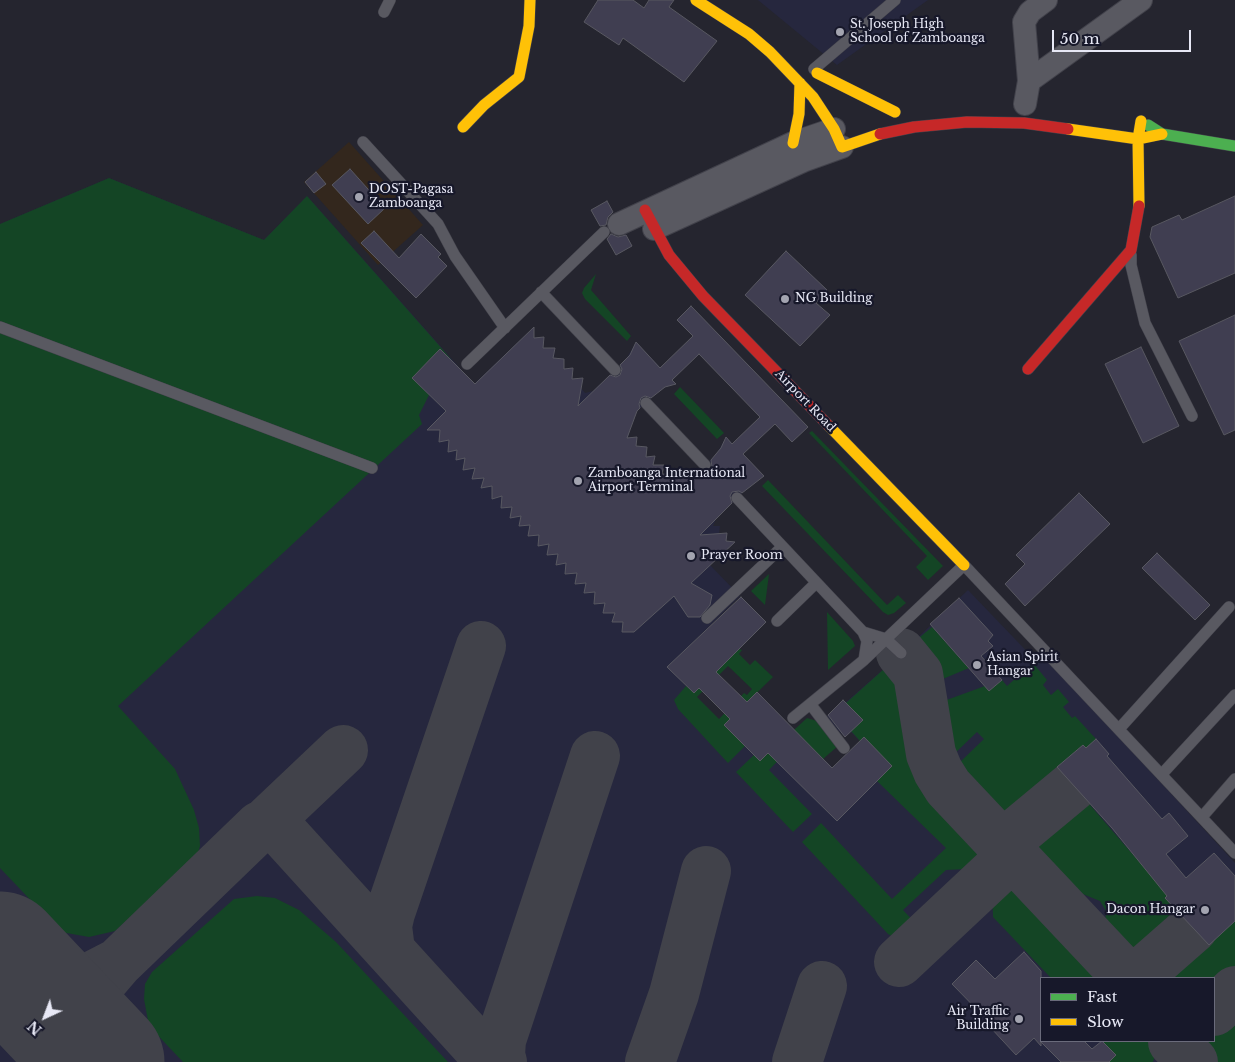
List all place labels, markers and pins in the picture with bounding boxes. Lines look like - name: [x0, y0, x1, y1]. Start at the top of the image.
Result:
- place label: St. Joseph High School of Zamboanga: [850, 18, 985, 46]
- marker: St. Joseph High School of Zamboanga: [834, 26, 846, 38]
- place label: DOST-Pagasa Zamboanga: [369, 183, 453, 211]
- marker: DOST-Pagasa Zamboanga: [353, 191, 365, 203]
- place label: NG Building: [795, 292, 872, 306]
- marker: NG Building: [779, 293, 791, 305]
- place label: Zamboanga International Airport Terminal: [588, 467, 745, 495]
- marker: Zamboanga International Airport Terminal: [572, 475, 584, 487]
- place label: Prayer Room: [701, 549, 783, 563]
- marker: Prayer Room: [685, 550, 697, 562]
- place label: Asian Spirit Hangar: [987, 651, 1058, 679]
- marker: Asian Spirit Hangar: [971, 659, 983, 671]
- place label: Dacon Hangar: [1106, 903, 1195, 917]
- marker: Dacon Hangar: [1199, 904, 1211, 916]
- place label: Air Traffic Building: [947, 1005, 1009, 1033]
- marker: Air Traffic Building: [1013, 1013, 1025, 1025]

